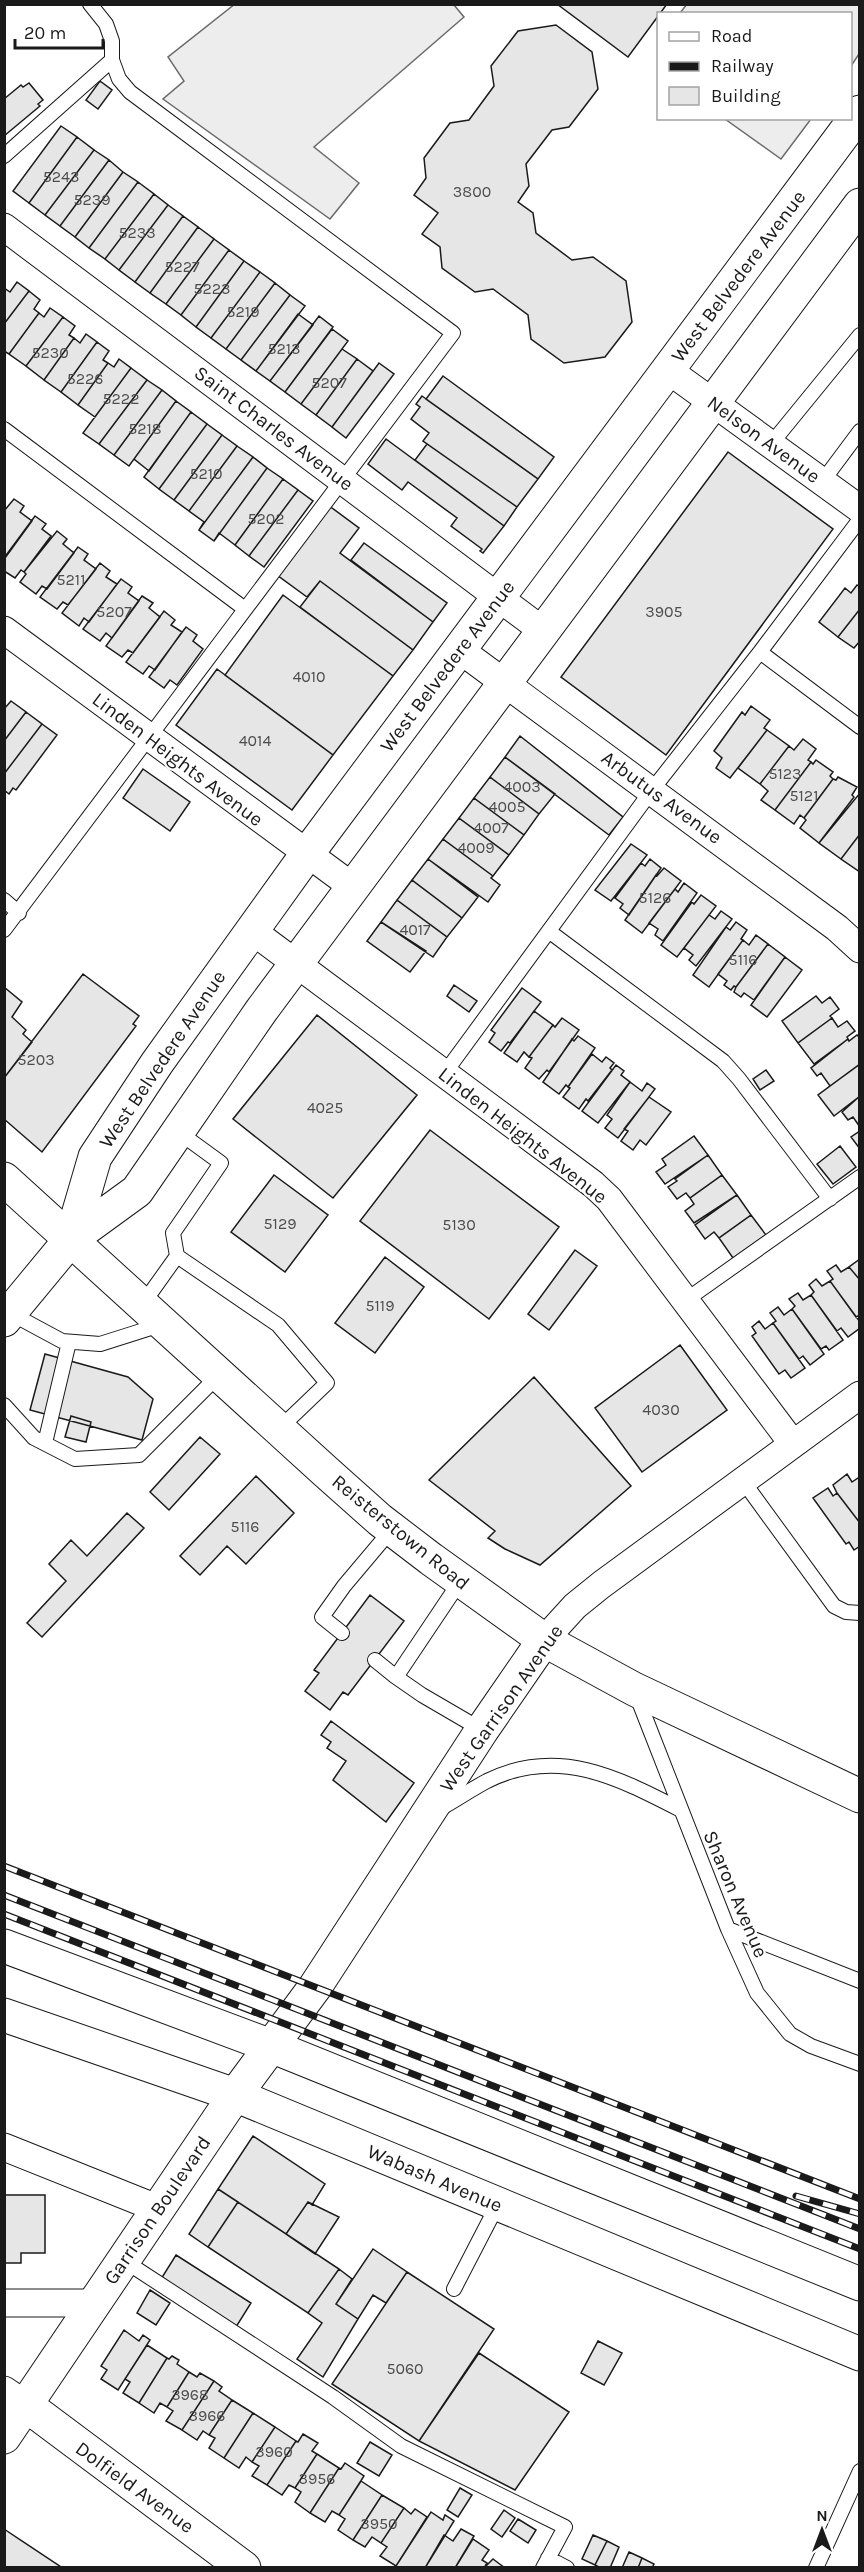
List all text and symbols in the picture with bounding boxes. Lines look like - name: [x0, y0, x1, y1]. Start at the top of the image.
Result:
- scale bar: [15, 12, 104, 50]
- legend: [657, 12, 852, 120]
- text: 20 m: [24, 22, 66, 44]
- text: Road: [711, 25, 752, 47]
- text: Railway: [711, 55, 774, 77]
- text: Building: [711, 85, 781, 107]
- house number: 5243: [43, 167, 79, 186]
- house number: 3800: [453, 182, 491, 201]
- street label: West Belvedere Avenue: [666, 186, 811, 367]
- house number: 5239: [73, 190, 111, 209]
- house number: 5233: [118, 223, 156, 242]
- house number: 5227: [164, 257, 200, 276]
- house number: 5223: [193, 279, 231, 298]
- house number: 5219: [227, 302, 259, 321]
- house number: 5213: [267, 339, 301, 358]
- house number: 5230: [31, 343, 69, 362]
- street label: Saint Charles Avenue: [190, 361, 358, 496]
- house number: 5226: [67, 369, 103, 388]
- house number: 5207: [311, 373, 347, 392]
- house number: 5222: [103, 389, 139, 408]
- street label: Nelson Avenue: [703, 391, 825, 488]
- house number: 5218: [128, 419, 162, 438]
- house number: 5210: [189, 464, 223, 483]
- house number: 5202: [247, 509, 285, 528]
- house number: 5211: [57, 570, 85, 589]
- street label: West Belvedere Avenue: [375, 576, 520, 757]
- house number: 5207: [96, 602, 132, 621]
- house number: 3905: [645, 602, 683, 621]
- house number: 4010: [292, 667, 326, 686]
- street label: Linden Heights Avenue: [88, 688, 268, 831]
- house number: 4014: [239, 731, 271, 750]
- street label: Arbutus Avenue: [597, 746, 726, 849]
- house number: 5123: [768, 764, 802, 783]
- house number: 4003: [503, 777, 541, 796]
- house number: 5121: [790, 786, 818, 805]
- house number: 4005: [489, 797, 525, 816]
- house number: 4007: [473, 818, 509, 837]
- house number: 4009: [457, 838, 495, 857]
- house number: 5126: [639, 888, 671, 907]
- house number: 4017: [399, 920, 431, 939]
- house number: 5116: [729, 950, 757, 969]
- street label: West Belvedere Avenue: [94, 966, 230, 1152]
- house number: 5203: [17, 1050, 55, 1069]
- street label: Linden Heights Avenue: [434, 1062, 612, 1208]
- house number: 4025: [307, 1098, 343, 1117]
- house number: 5129: [264, 1214, 296, 1233]
- house number: 5130: [442, 1215, 476, 1234]
- house number: 5119: [366, 1296, 394, 1315]
- house number: 4030: [642, 1400, 680, 1419]
- street label: Reisterstown Road: [327, 1470, 474, 1595]
- house number: 5116: [231, 1517, 259, 1536]
- street label: West Garrison Avenue: [435, 1620, 568, 1796]
- street label: Sharon Avenue: [698, 1827, 773, 1961]
- street label: Garrison Boulevard: [99, 2132, 216, 2289]
- street label: Wabash Avenue: [364, 2140, 506, 2217]
- house number: 5060: [386, 2359, 424, 2378]
- house number: 3968: [171, 2385, 209, 2404]
- house number: 3966: [188, 2406, 226, 2425]
- street label: Dolfield Avenue: [71, 2437, 198, 2538]
- house number: 3960: [255, 2442, 293, 2461]
- house number: 3956: [299, 2469, 335, 2488]
- north arrow: [792, 2500, 852, 2560]
- text: N: [816, 2506, 828, 2525]
- house number: 3950: [360, 2514, 398, 2533]

